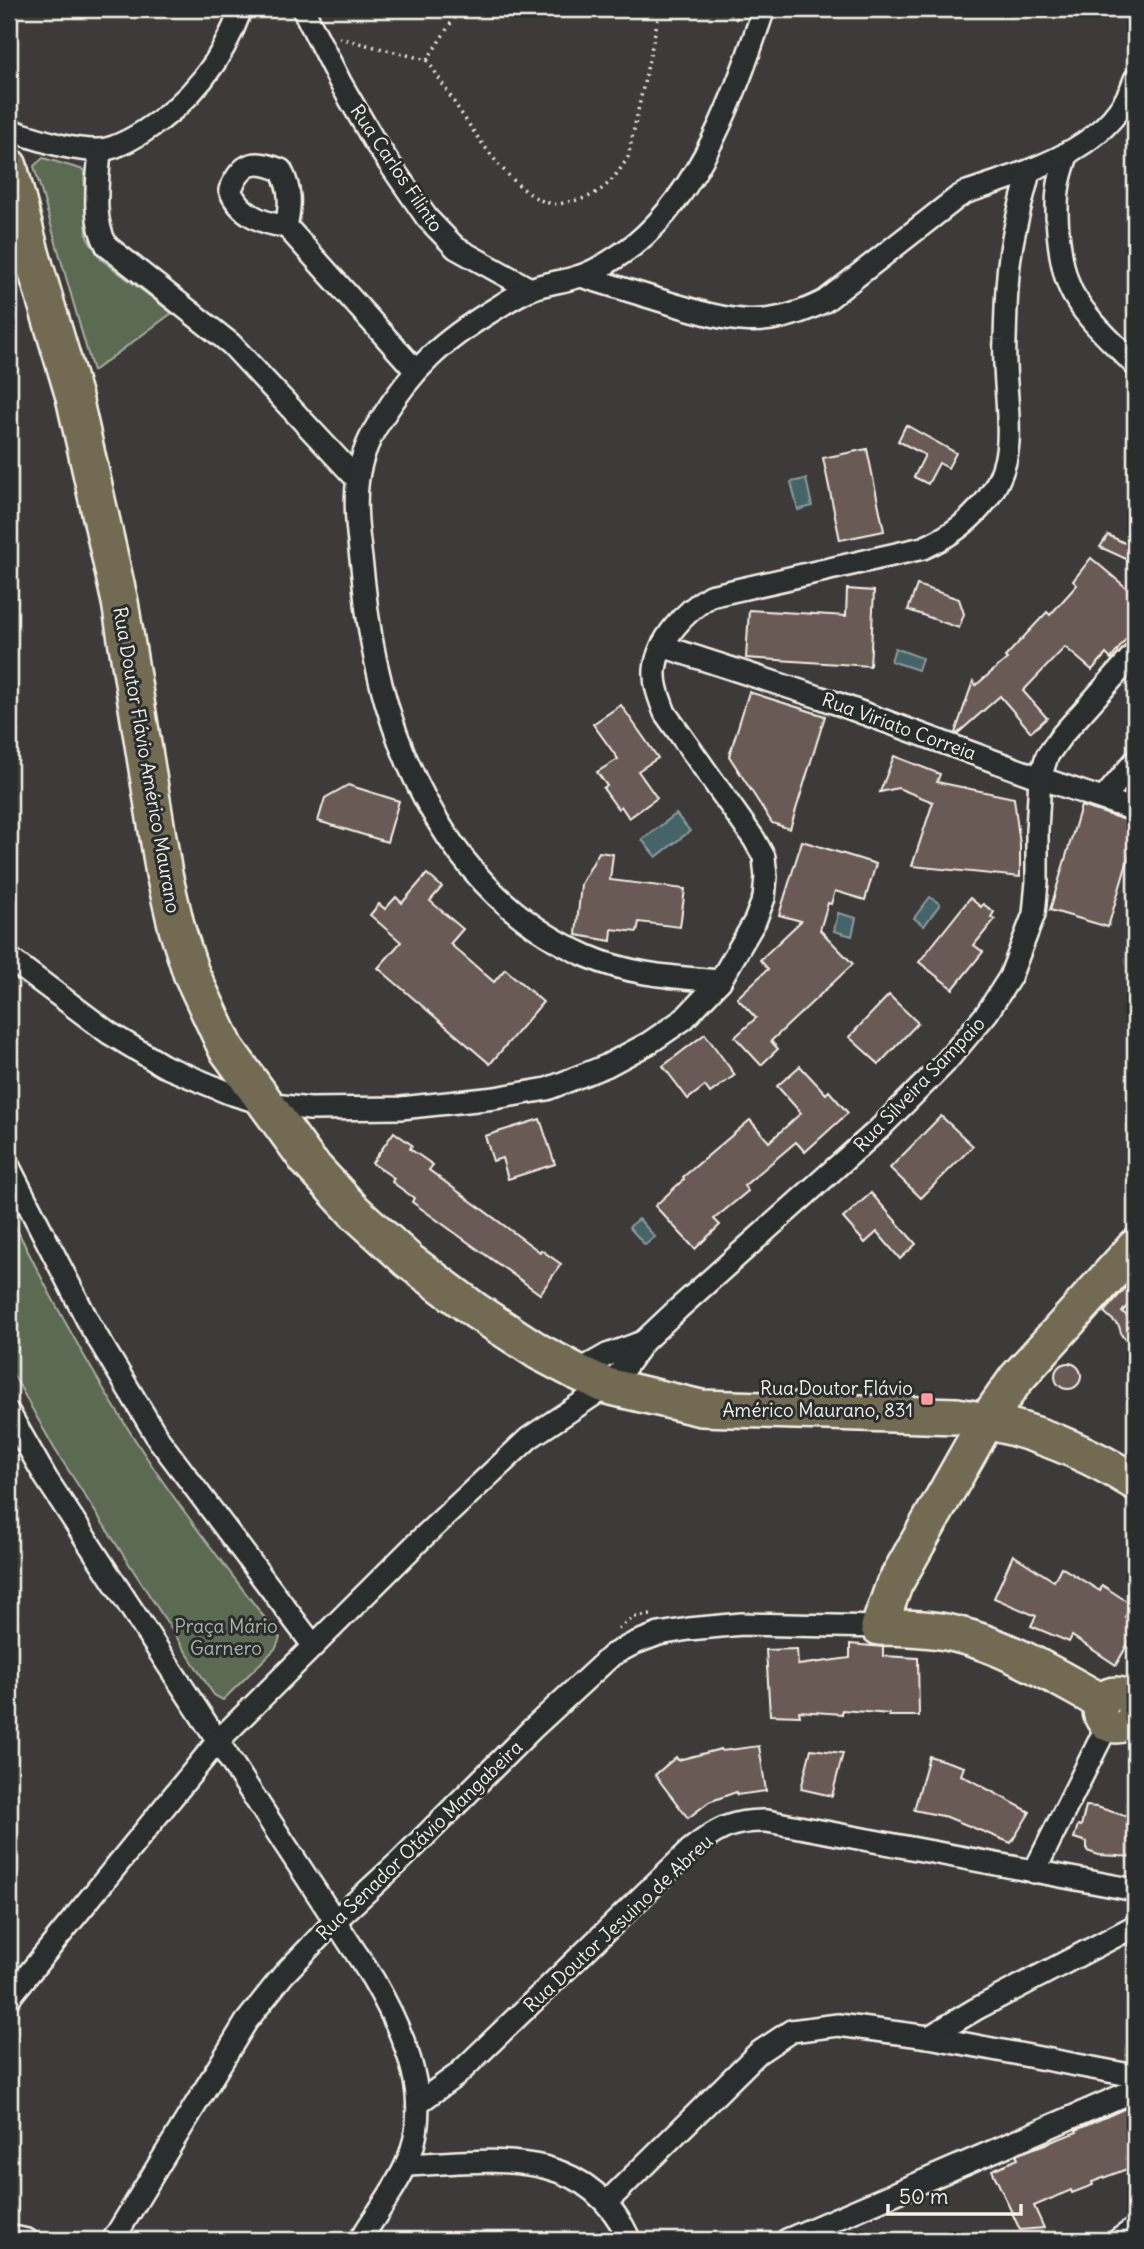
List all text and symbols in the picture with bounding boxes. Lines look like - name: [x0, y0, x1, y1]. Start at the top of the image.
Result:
- street label: Rua Carlos Filinto: [345, 100, 449, 236]
- street label: Rua Doutor Flávio Américo Maurano: [108, 605, 186, 915]
- street label: Rua Viriato Correia: [819, 687, 979, 765]
- street label: Rua Silveira Sampaio: [848, 1011, 990, 1157]
- place label: Rua Doutor Flávio Américo Maurano, 831: [722, 1376, 913, 1422]
- marker: Rua Doutor Flávio Américo Maurano, 831: [919, 1391, 935, 1407]
- park label: Praça Mário Garnero: [174, 1614, 278, 1660]
- street label: Rua Senador Otávio Mangabeira: [311, 1735, 527, 1945]
- street label: Rua Doutor Jesuino de Abreu: [518, 1829, 718, 2017]
- scale bar: [888, 2172, 1021, 2216]
- text: 50 m: [899, 2183, 948, 2210]

